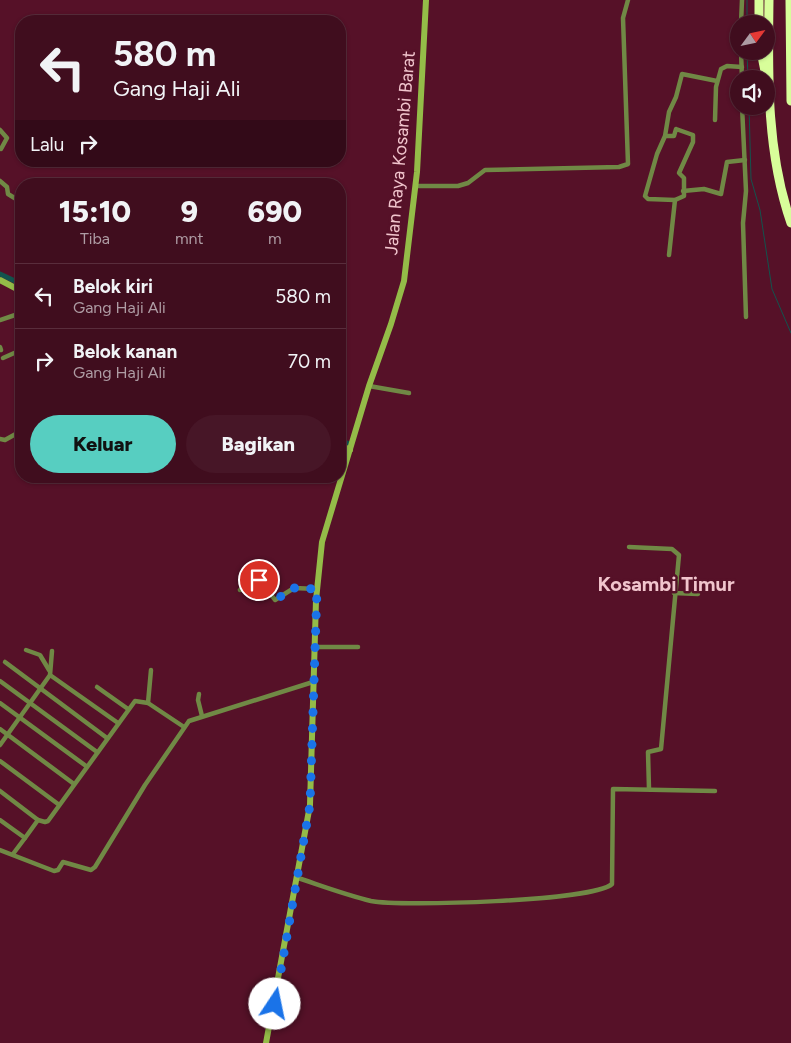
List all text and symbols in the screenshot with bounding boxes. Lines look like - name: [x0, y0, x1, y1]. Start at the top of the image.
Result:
- north arrow: [730, 15, 775, 60]
- map controls: [730, 15, 775, 115]
- text: 580 m: [113, 33, 216, 75]
- icon: left: [30, 35, 95, 100]
- street label: Jalan Raya Kosambi Barat: [380, 50, 420, 256]
- button: sound: [730, 70, 775, 115]
- text: Gang Haji Ali: [113, 75, 241, 102]
- icon: right: [74, 130, 102, 158]
- text: Lalu: [30, 133, 64, 156]
- text: 15:10: [59, 193, 131, 230]
- text: 9: [181, 193, 198, 230]
- text: 690: [247, 193, 302, 230]
- text: Tiba: [80, 229, 110, 248]
- text: mnt: [175, 229, 204, 248]
- text: m: [268, 229, 282, 248]
- text: Belok kiri: [73, 275, 153, 298]
- icon: left: [30, 282, 58, 310]
- text: 580 m: [275, 285, 331, 308]
- text: Gang Haji Ali: [73, 298, 166, 317]
- text: Belok kanan: [73, 340, 177, 363]
- icon: right: [30, 347, 58, 375]
- text: 70 m: [288, 350, 331, 373]
- text: Gang Haji Ali: [73, 363, 166, 382]
- button: Keluar: [30, 415, 176, 473]
- button: Bagikan: [186, 415, 331, 473]
- pin: [238, 559, 280, 601]
- icon: arrive: [245, 566, 273, 594]
- district label: Kosambi Timur: [598, 572, 735, 596]
- position arrow: [248, 977, 300, 1029]

